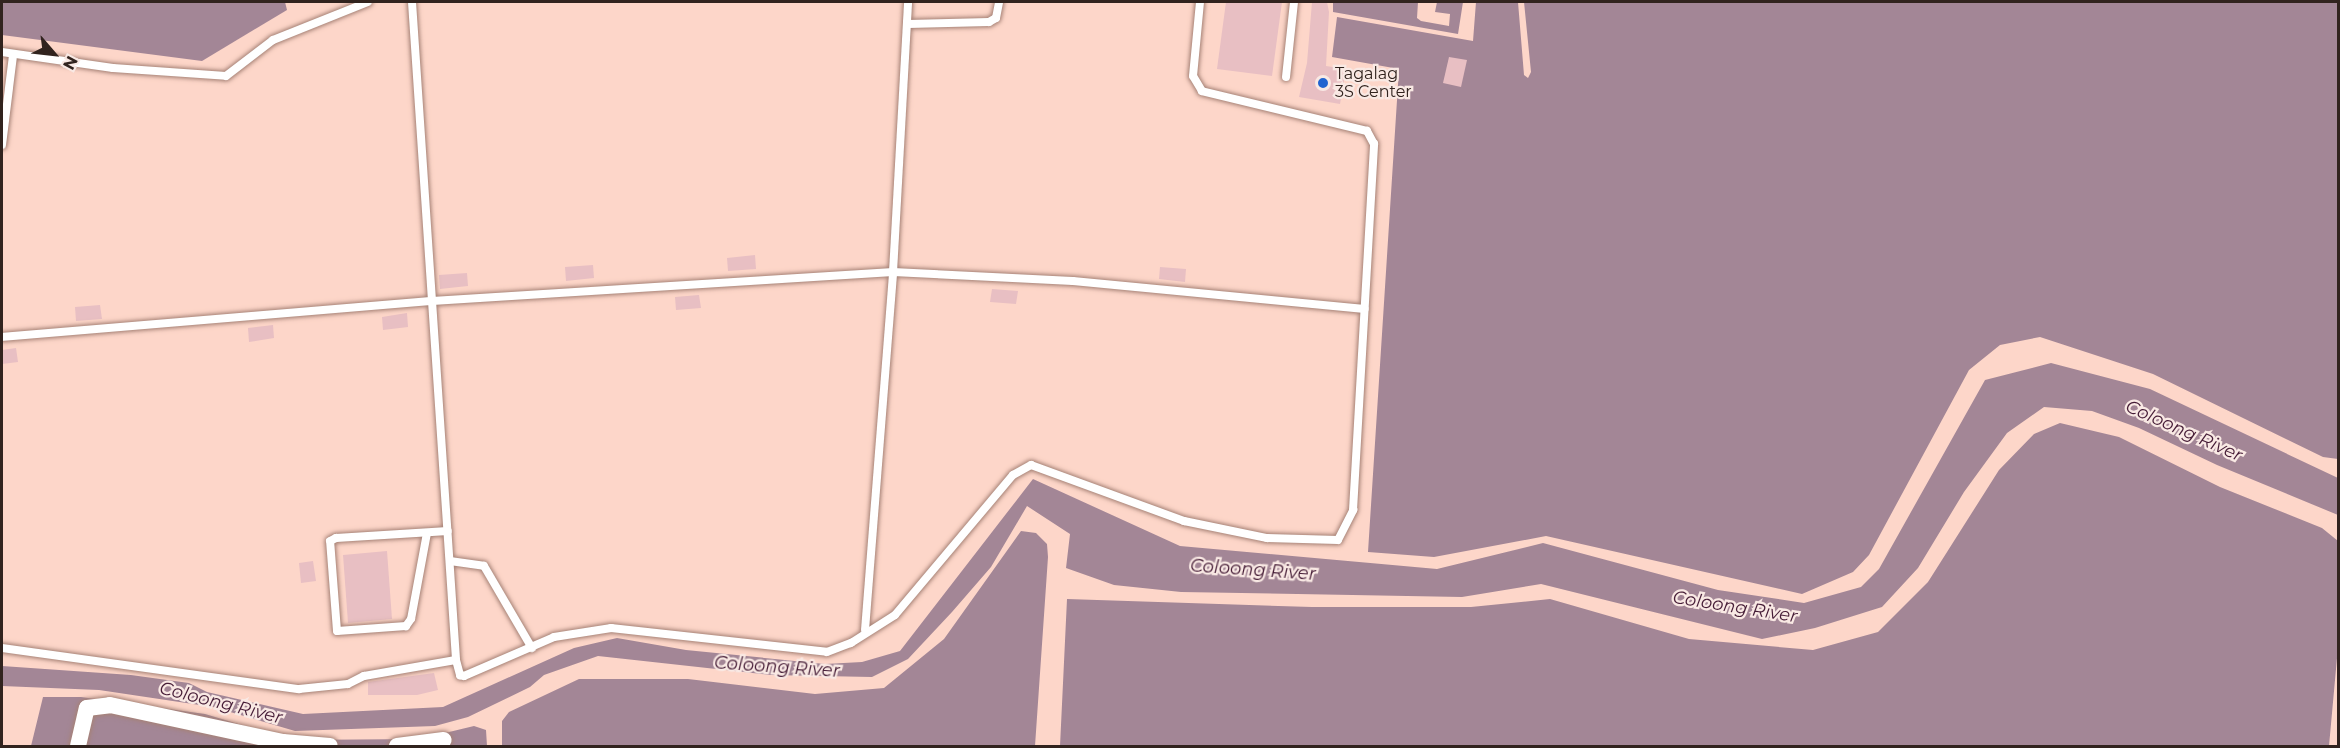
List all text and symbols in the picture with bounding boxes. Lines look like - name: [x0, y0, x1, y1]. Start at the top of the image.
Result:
- north arrow: [24, 24, 84, 84]
- text: N: [59, 53, 82, 73]
- place label: Tagalag 3S Center: [1335, 64, 1412, 102]
- marker: Tagalag 3S Center: [1316, 76, 1330, 90]
- water label: Coloong River: [2122, 396, 2246, 466]
- water label: Coloong River: [1189, 555, 1317, 585]
- water label: Coloong River: [1671, 586, 1799, 628]
- water label: Coloong River: [713, 652, 841, 682]
- water label: Coloong River: [157, 677, 285, 729]

